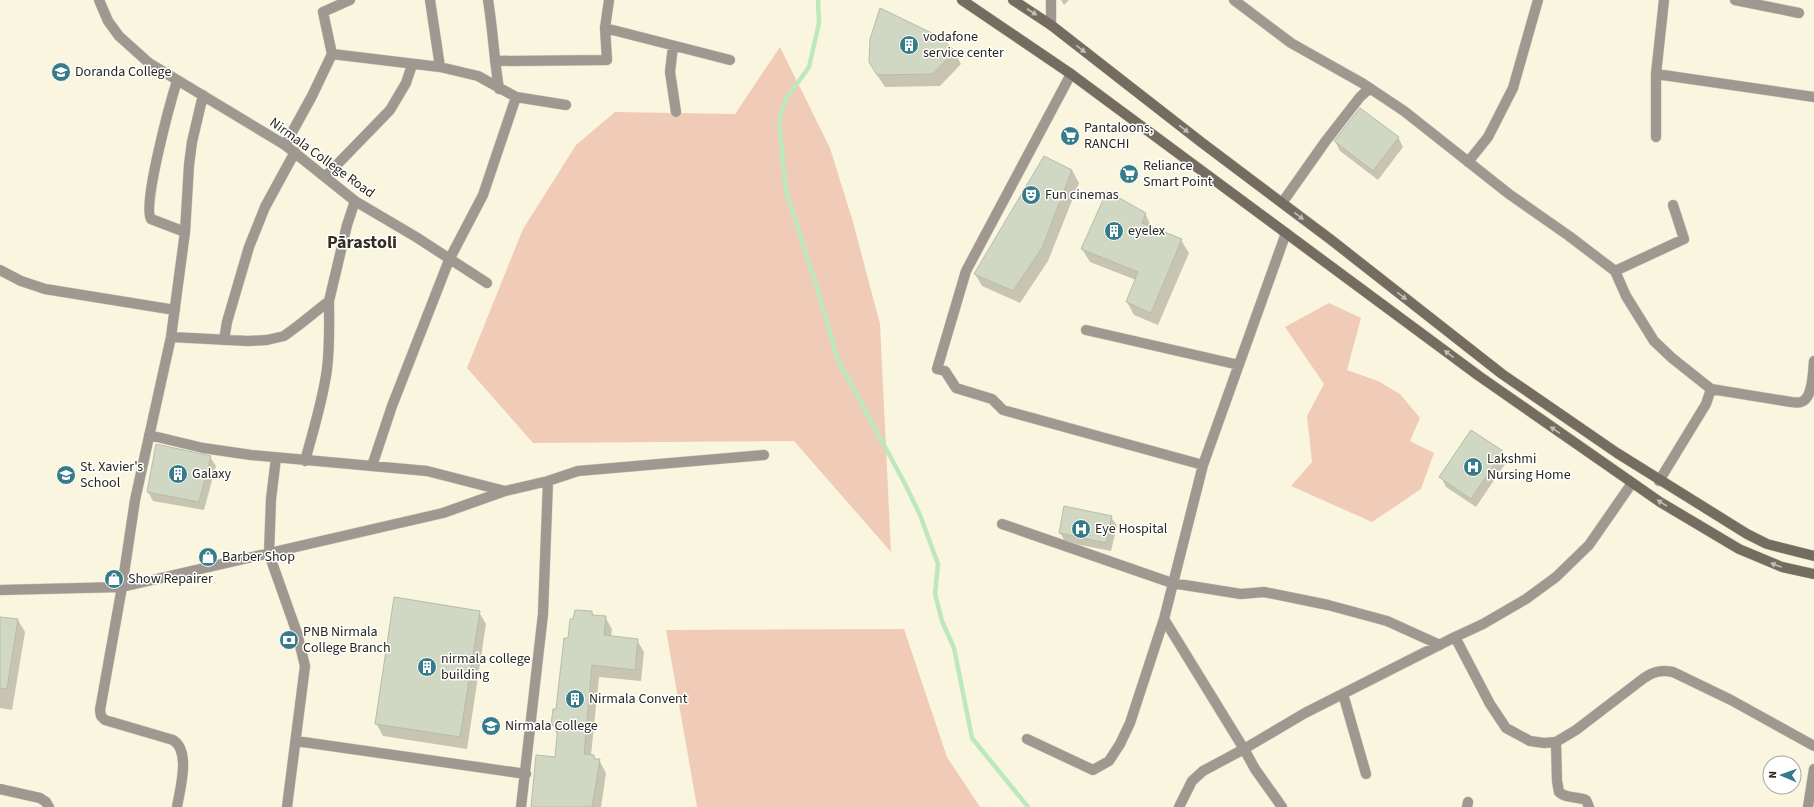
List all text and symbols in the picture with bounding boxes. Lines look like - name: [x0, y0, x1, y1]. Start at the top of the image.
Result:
- one-way arrow: [1026, 9, 1038, 16]
- place label: vodafone service center: [923, 27, 1004, 63]
- building icon: vodafone service center: [898, 34, 920, 56]
- one-way arrow: [1076, 45, 1087, 54]
- school or university icon: Doranda College: [50, 61, 72, 83]
- place label: Doranda College: [75, 62, 171, 82]
- street label: Nirmala College Road: [265, 113, 379, 203]
- place label: Pantaloons, RANCHI: [1084, 118, 1153, 154]
- supermarket icon: Pantaloons, RANCHI: [1059, 125, 1081, 147]
- one-way arrow: [1178, 125, 1189, 133]
- place label: Reliance Smart Point: [1143, 156, 1213, 192]
- supermarket icon: Reliance Smart Point: [1118, 163, 1140, 185]
- theatre icon: Fun cinemas: [1020, 184, 1042, 206]
- place label: Fun cinemas: [1045, 185, 1119, 205]
- one-way arrow: [1293, 212, 1304, 220]
- building icon: eyelex: [1103, 220, 1125, 242]
- place label: eyelex: [1128, 221, 1166, 241]
- district label: Pārastoli: [327, 230, 397, 255]
- one-way arrow: [1396, 291, 1407, 300]
- one-way arrow: [1444, 350, 1455, 358]
- one-way arrow: [1550, 426, 1560, 434]
- place label: Lakshmi Nursing Home: [1487, 449, 1571, 485]
- hospital icon: Lakshmi Nursing Home: [1462, 456, 1484, 478]
- place label: St. Xavier's School: [80, 457, 143, 493]
- building icon: Galaxy: [167, 463, 189, 485]
- school or university icon: St. Xavier's School: [55, 464, 77, 486]
- place label: Galaxy: [192, 464, 232, 484]
- one-way arrow: [1656, 500, 1668, 507]
- hospital icon: Eye Hospital: [1070, 518, 1092, 540]
- place label: Eye Hospital: [1095, 519, 1168, 539]
- shop icon: Barber Shop: [197, 546, 219, 568]
- place label: Barber Shop: [222, 547, 295, 567]
- one-way arrow: [1770, 562, 1782, 568]
- shop icon: Show Repairer: [103, 568, 125, 590]
- place label: Show Repairer: [128, 569, 213, 589]
- place label: PNB Nirmala College Branch: [303, 622, 391, 658]
- bank icon: PNB Nirmala College Branch: [278, 629, 300, 651]
- place label: nirmala college building: [441, 649, 531, 685]
- building icon: nirmala college building: [416, 656, 438, 678]
- building icon: Nirmala Convent: [564, 688, 586, 710]
- place label: Nirmala Convent: [589, 689, 688, 709]
- school or university icon: Nirmala College: [480, 715, 502, 737]
- place label: Nirmala College: [505, 716, 598, 736]
- north arrow: [1762, 755, 1802, 795]
- text: N: [1765, 771, 1780, 779]

